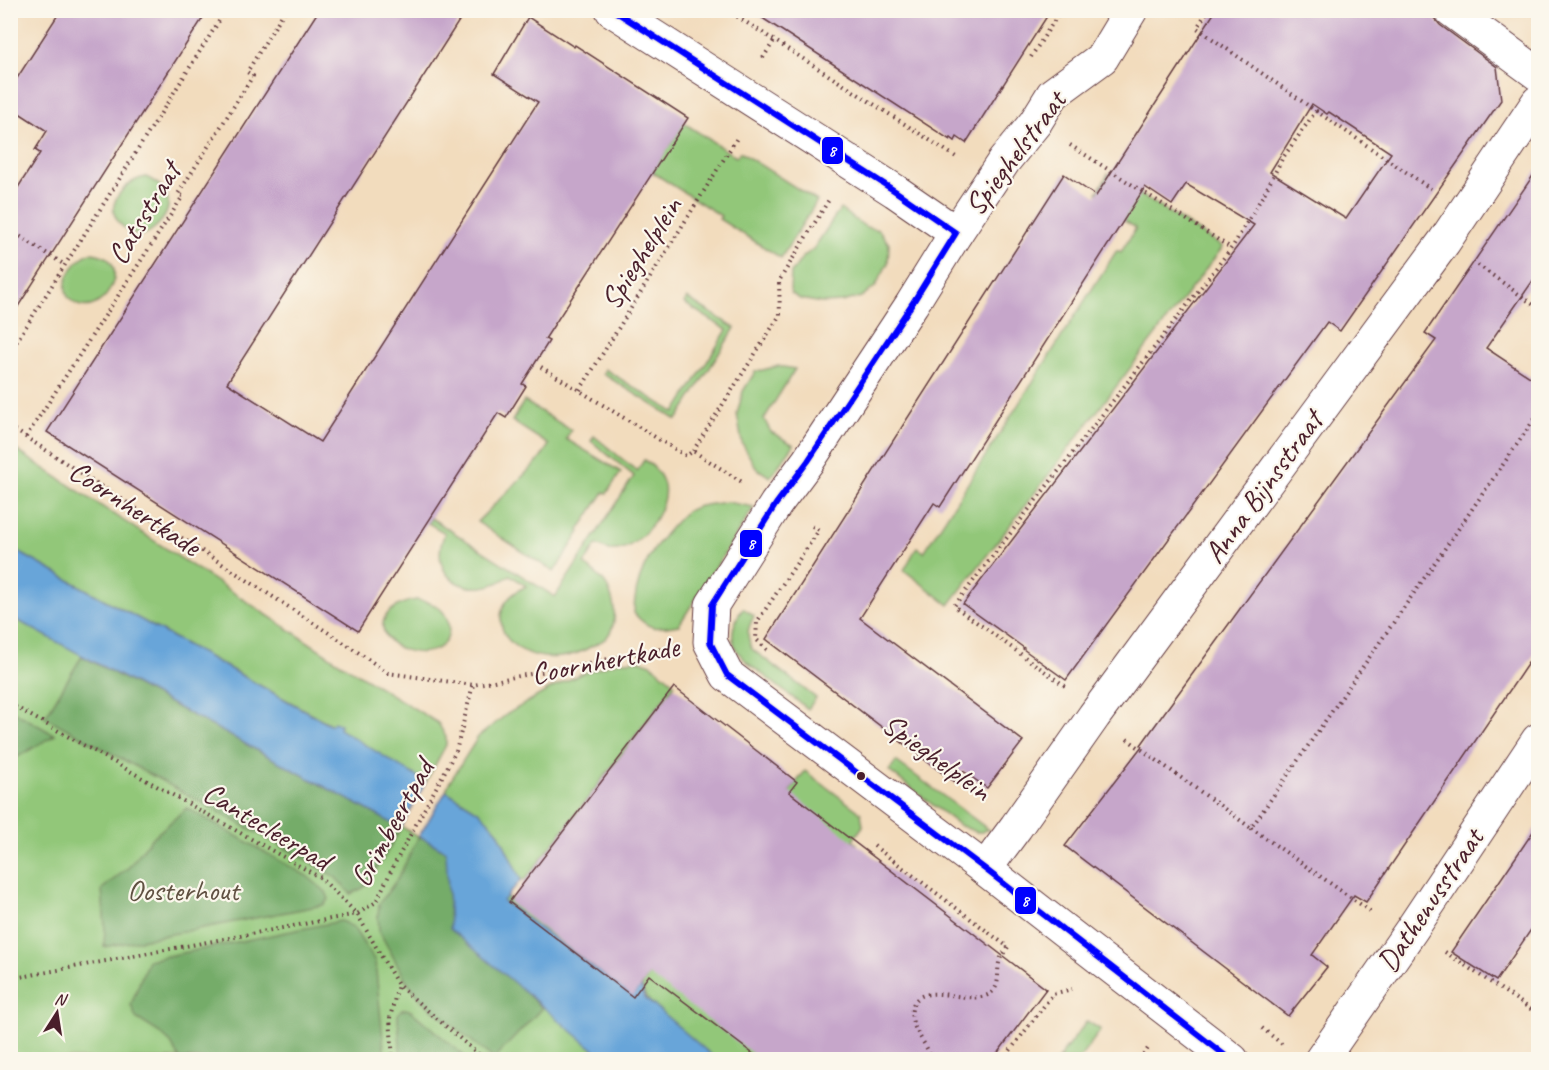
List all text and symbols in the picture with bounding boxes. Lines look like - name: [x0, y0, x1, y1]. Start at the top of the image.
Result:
- street label: Spieghelstraat: [956, 81, 1076, 223]
- line badge: 8: [821, 136, 844, 165]
- text: 8: [828, 141, 837, 161]
- street label: Catsstraat: [99, 151, 191, 271]
- street label: Spieghelplein: [592, 188, 691, 316]
- street label: Anna Bijnsstraat: [1195, 400, 1333, 571]
- street label: Coornhertkade: [62, 451, 210, 566]
- line badge: 8: [739, 529, 763, 558]
- text: 8: [747, 534, 756, 554]
- street label: Coornhertkade: [528, 627, 684, 693]
- street label: Spieghelplein: [875, 705, 1000, 810]
- street label: Grimbeertpad: [342, 749, 444, 893]
- unlabelled marker: [855, 770, 867, 782]
- street label: Cantecleerpad: [196, 773, 341, 881]
- street label: Dathenusstraat: [1368, 819, 1493, 979]
- park label: Oosterhout: [127, 871, 242, 909]
- line badge: 8: [1014, 886, 1037, 915]
- text: 8: [1021, 891, 1030, 911]
- north arrow: [27, 983, 87, 1043]
- text: N: [53, 988, 70, 1011]

